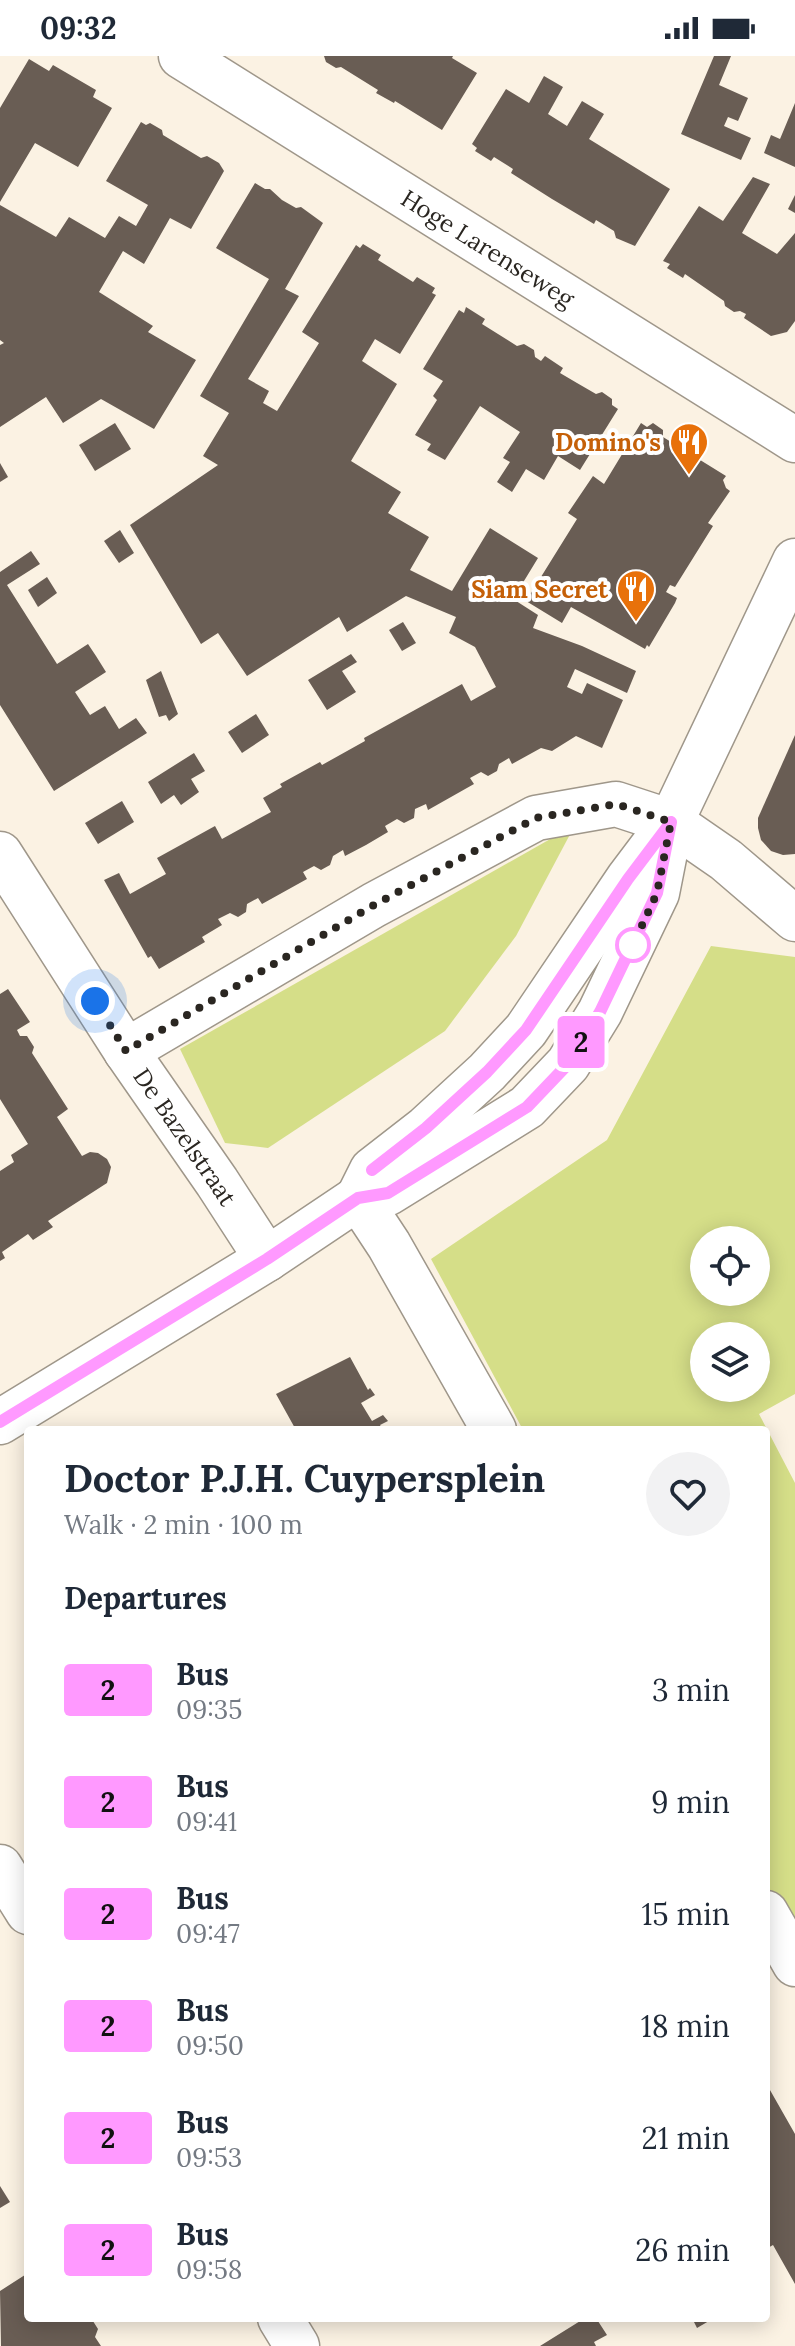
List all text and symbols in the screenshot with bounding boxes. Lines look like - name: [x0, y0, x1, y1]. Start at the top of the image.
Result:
- text: 09:32: [40, 9, 117, 47]
- street label: Hoge Larenseweg: [395, 182, 581, 314]
- restaurant icon: Domino's: [668, 421, 710, 476]
- place label: Domino's: [555, 427, 661, 458]
- restaurant icon: Siam Secret: [615, 568, 657, 623]
- place label: Siam Secret: [471, 574, 609, 605]
- unlabelled marker: [616, 928, 650, 962]
- your location: [75, 981, 115, 1021]
- line badge: 2: [555, 1016, 607, 1068]
- text: 2: [574, 1024, 588, 1060]
- street label: De Bazelstraat: [127, 1062, 244, 1212]
- map controls: [690, 1226, 770, 1402]
- button: locate: [690, 1226, 770, 1306]
- button: layers: [690, 1322, 770, 1402]
- button: heart: [646, 1452, 730, 1536]
- text: Doctor P.J.H. Cuypersplein: [64, 1454, 545, 1502]
- text: Walk · 2 min · 100 m: [64, 1508, 303, 1541]
- text: Departures: [64, 1579, 227, 1617]
- text: Bus: [176, 1655, 229, 1693]
- text: 3 min: [652, 1671, 730, 1709]
- text: 2: [101, 1672, 115, 1708]
- text: 09:35: [176, 1693, 242, 1726]
- text: Bus: [176, 1767, 229, 1805]
- text: 9 min: [651, 1783, 730, 1821]
- text: 2: [101, 1784, 115, 1820]
- text: 09:41: [176, 1805, 237, 1838]
- text: Bus: [176, 1879, 229, 1917]
- text: 15 min: [641, 1895, 730, 1933]
- text: 2: [101, 1896, 115, 1932]
- text: 09:47: [176, 1917, 240, 1950]
- text: Bus: [176, 1991, 229, 2029]
- text: 18 min: [641, 2007, 730, 2045]
- text: 2: [101, 2008, 115, 2044]
- text: 09:50: [176, 2029, 244, 2062]
- text: Bus: [176, 2103, 229, 2141]
- text: 21 min: [642, 2119, 730, 2157]
- text: 2: [101, 2120, 115, 2156]
- text: 09:53: [176, 2141, 242, 2174]
- text: Bus: [176, 2215, 229, 2253]
- text: 26 min: [635, 2231, 730, 2269]
- text: 2: [101, 2232, 115, 2268]
- text: 09:58: [176, 2253, 242, 2286]

